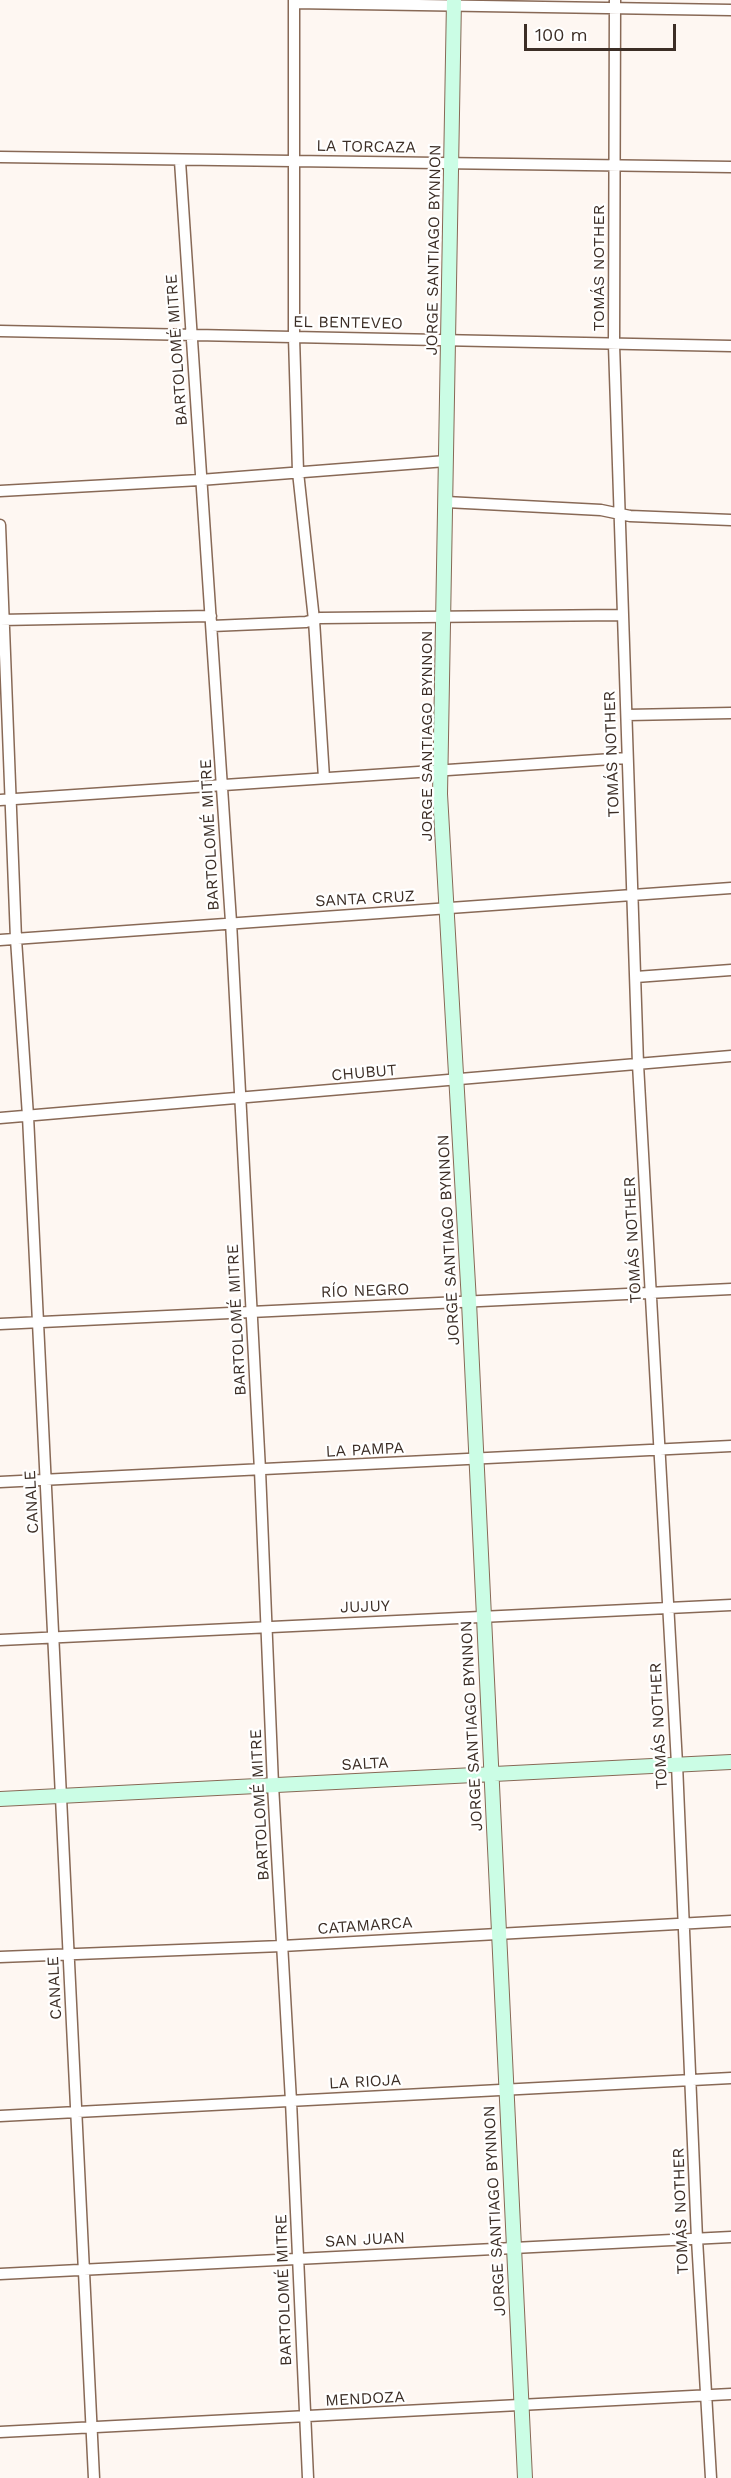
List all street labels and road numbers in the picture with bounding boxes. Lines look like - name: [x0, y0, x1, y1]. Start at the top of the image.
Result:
- street label: LA TORCAZA: [316, 137, 416, 157]
- street label: JORGE SANTIAGO BYNNON: [423, 144, 445, 356]
- street label: TOMÁS NOTHER: [589, 205, 609, 331]
- street label: BARTOLOMÉ MITRE: [162, 274, 192, 426]
- street label: EL BENTEVEO: [293, 312, 403, 334]
- street label: JORGE SANTIAGO BYNNON: [417, 630, 437, 842]
- street label: TOMÁS NOTHER: [600, 690, 624, 818]
- street label: BARTOLOMÉ MITRE: [196, 759, 224, 911]
- street label: SANTA CRUZ: [315, 887, 415, 911]
- street label: CHUBUT: [331, 1061, 397, 1085]
- street label: JORGE SANTIAGO BYNNON: [434, 1134, 464, 1346]
- street label: TOMÁS NOTHER: [620, 1176, 646, 1304]
- street label: BARTOLOMÉ MITRE: [223, 1244, 251, 1396]
- street label: RÍO NEGRO: [320, 1280, 410, 1302]
- street label: LA PAMPA: [325, 1438, 405, 1462]
- street label: CANALE: [21, 1470, 43, 1534]
- street label: JUJUY: [340, 1597, 390, 1617]
- street label: JORGE SANTIAGO BYNNON: [457, 1620, 487, 1832]
- street label: TOMÁS NOTHER: [646, 1662, 672, 1790]
- street label: BARTOLOMÉ MITRE: [246, 1729, 274, 1881]
- street label: SALTA: [341, 1753, 389, 1775]
- street label: CATAMARCA: [317, 1913, 413, 1939]
- street label: CANALE: [44, 1956, 66, 2020]
- street label: LA RIOJA: [328, 2071, 402, 2093]
- street label: JORGE SANTIAGO BYNNON: [480, 2105, 510, 2317]
- street label: TOMÁS NOTHER: [669, 2147, 693, 2275]
- street label: BARTOLOMÉ MITRE: [272, 2214, 296, 2366]
- street label: SAN JUAN: [324, 2228, 406, 2252]
- street label: MENDOZA: [325, 2387, 405, 2411]

